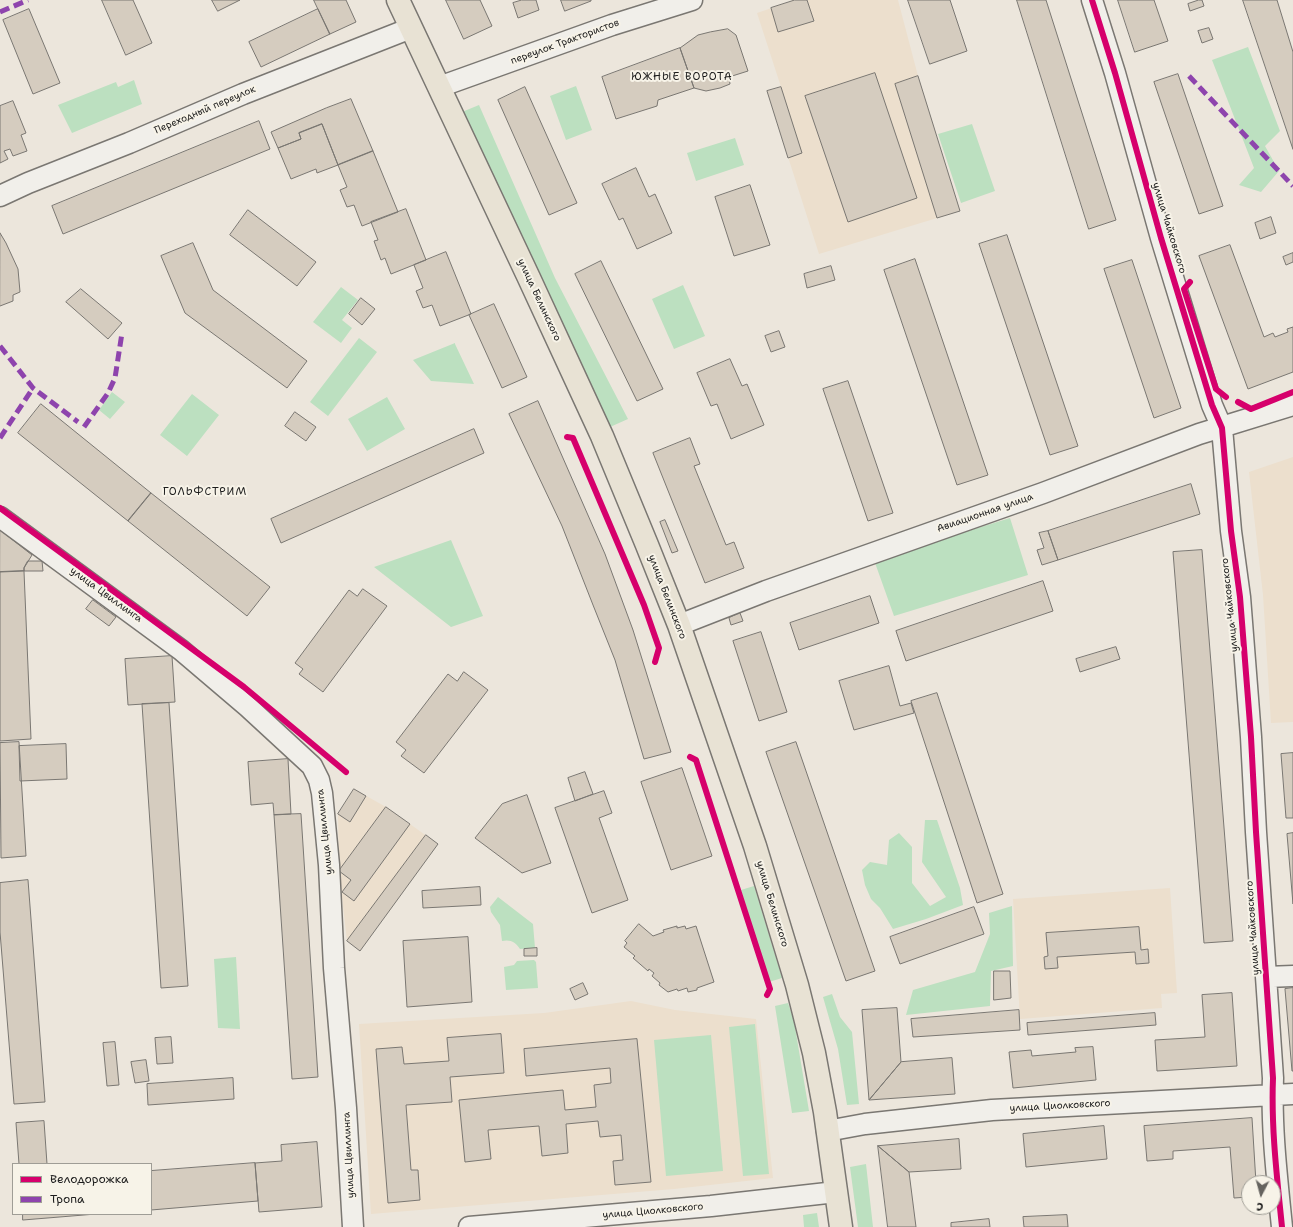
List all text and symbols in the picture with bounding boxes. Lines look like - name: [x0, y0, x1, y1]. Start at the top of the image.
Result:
- street label: переулок Трактористов: [509, 17, 621, 67]
- district label: ЮЖНЫЕ ВОРОТА: [631, 70, 733, 84]
- street label: Переходный переулок: [153, 83, 257, 137]
- street label: улица Чайковского: [1149, 181, 1189, 275]
- street label: улица Белинского: [515, 257, 563, 343]
- district label: ГОЛЬФСТРИМ: [163, 485, 247, 499]
- street label: Авиационная улица: [935, 491, 1035, 535]
- street label: улица Белинского: [645, 553, 689, 641]
- street label: улица Чайковского: [1219, 557, 1241, 653]
- street label: улица Цвиллинга: [68, 565, 144, 625]
- street label: улица Цвиллинга: [315, 789, 335, 875]
- street label: улица Белинского: [753, 859, 791, 949]
- street label: улица Чайковского: [1244, 880, 1262, 976]
- street label: улица Циолковского: [1009, 1097, 1111, 1115]
- street label: улица Цвиллинга: [341, 1112, 357, 1198]
- legend: [12, 1163, 152, 1215]
- text: Велодорожка: [50, 1171, 128, 1187]
- north arrow: [1241, 1175, 1281, 1215]
- text: Тропа: [50, 1191, 84, 1207]
- text: С: [1256, 1199, 1264, 1214]
- street label: улица Циолковского: [602, 1201, 704, 1221]

